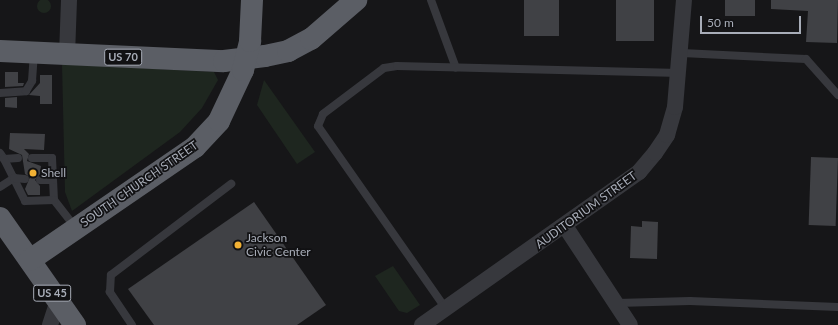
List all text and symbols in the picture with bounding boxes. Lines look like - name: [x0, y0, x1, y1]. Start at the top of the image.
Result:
- scale bar: [702, 8, 803, 34]
- text: 50 m: [707, 15, 734, 30]
- road number: US 70: [104, 48, 142, 66]
- street label: SOUTH CHURCH STREET: [78, 138, 200, 230]
- place label: Shell: [41, 166, 66, 180]
- marker: Shell: [28, 168, 38, 178]
- street label: AUDITORIUM STREET: [533, 168, 639, 252]
- place label: Jackson Civic Center: [246, 231, 311, 259]
- marker: Jackson Civic Center: [233, 240, 243, 250]
- road number: US 45: [33, 284, 71, 302]

